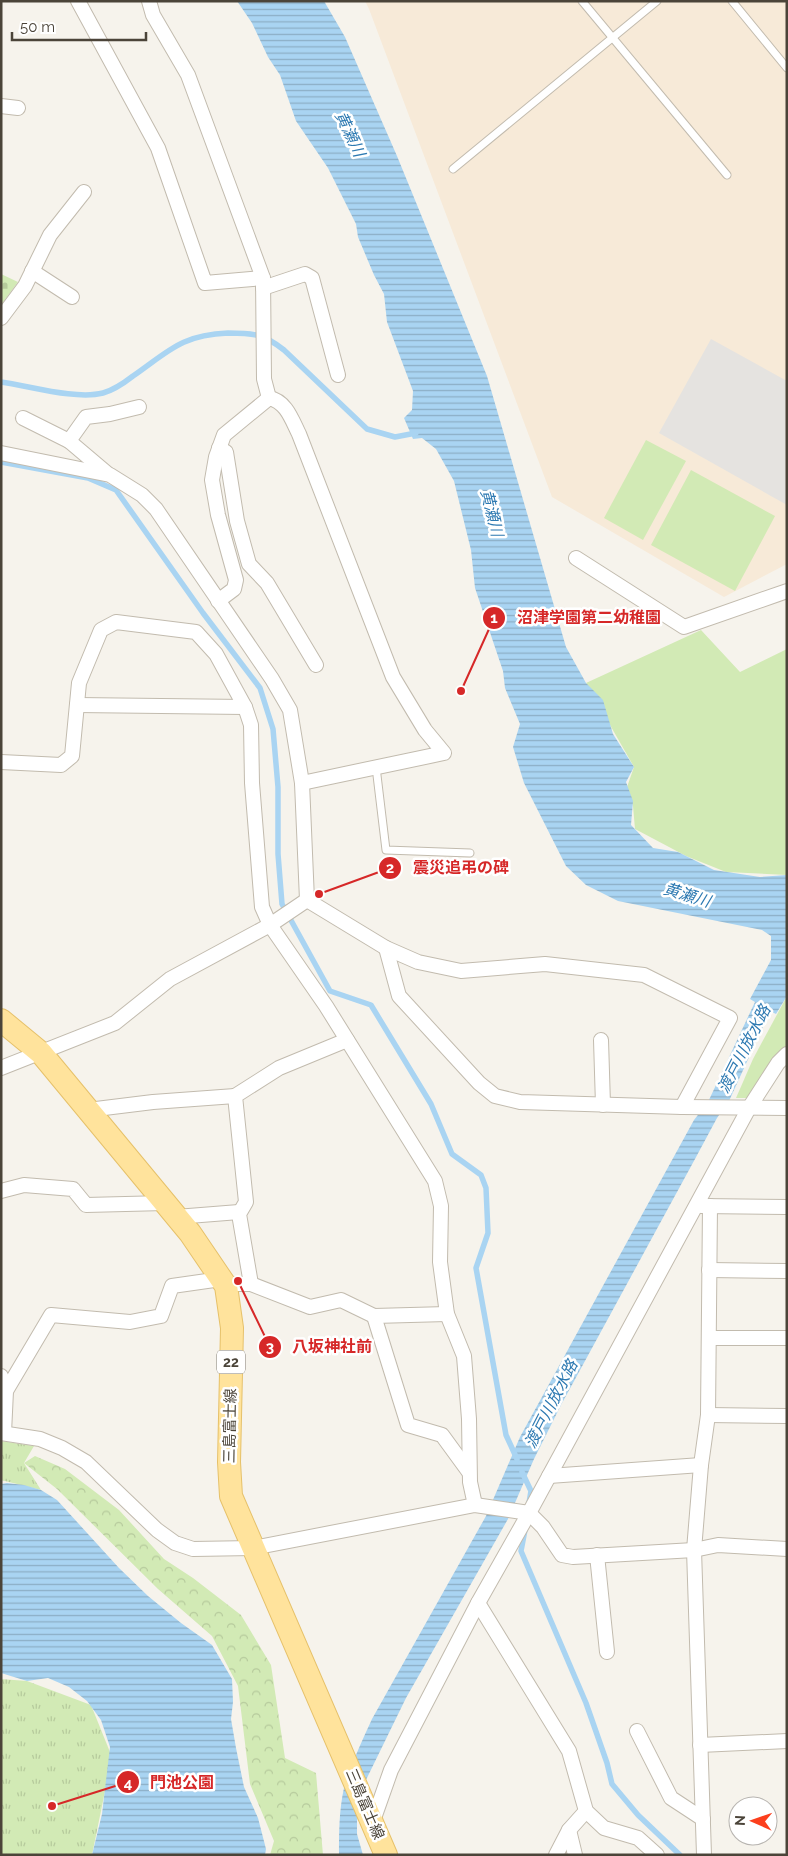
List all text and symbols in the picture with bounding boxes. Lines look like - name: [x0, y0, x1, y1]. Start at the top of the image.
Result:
- scale bar: [12, 10, 146, 42]
- text: 50 m: [20, 18, 55, 36]
- water label: 黄瀬川: [331, 108, 370, 162]
- water label: 黄瀬川: [477, 487, 508, 541]
- callout: 沼津学園第二幼稚園: [482, 602, 671, 633]
- text: 沼津学園第二幼稚園: [517, 608, 661, 627]
- text: 1: [490, 609, 498, 627]
- callout: 震災追弔の碑: [378, 852, 519, 883]
- text: 震災追弔の碑: [413, 858, 509, 877]
- text: 2: [386, 859, 394, 877]
- water label: 黄瀬川: [661, 879, 715, 912]
- water label: 渡戸川放水路: [714, 1000, 775, 1096]
- callout: 八坂神社前: [257, 1331, 382, 1362]
- text: 八坂神社前: [292, 1337, 372, 1356]
- text: 3: [266, 1338, 274, 1356]
- road number: 22: [217, 1350, 245, 1374]
- water label: 渡戸川放水路: [521, 1355, 582, 1451]
- street label: 三島富士線: [220, 1388, 240, 1464]
- street label: 三島富士線: [342, 1766, 388, 1842]
- callout: 門池公園: [115, 1767, 224, 1798]
- text: 門池公園: [150, 1773, 214, 1792]
- text: 4: [124, 1774, 133, 1792]
- north arrow: [728, 1796, 778, 1846]
- text: N: [732, 1815, 748, 1826]

